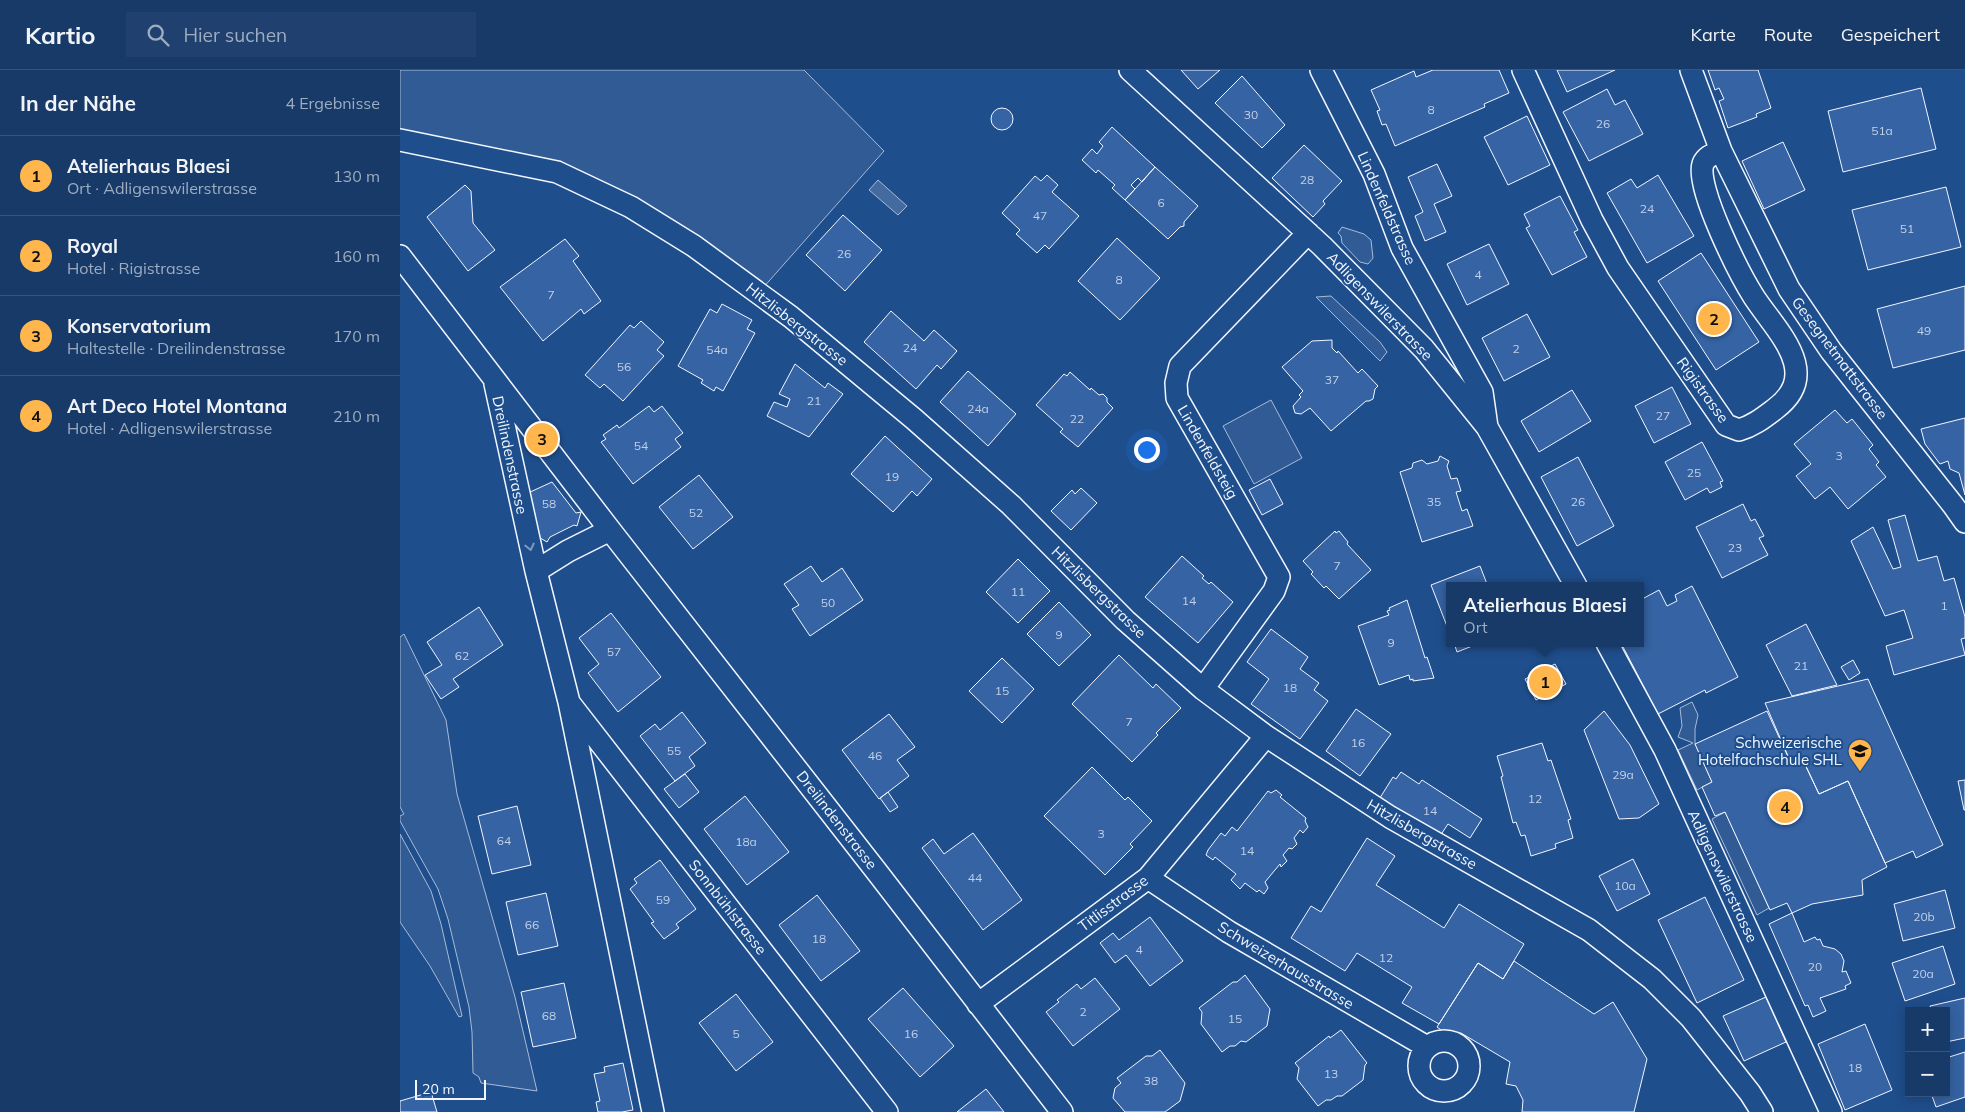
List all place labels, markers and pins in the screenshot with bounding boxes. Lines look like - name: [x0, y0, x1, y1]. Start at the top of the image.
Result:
- pin: 2: [1698, 300, 1730, 338]
- pin: 3: [526, 420, 558, 458]
- pin: 1: [1529, 663, 1561, 701]
- place label: Schweizerische Hotelfachschule SHL: [1698, 733, 1842, 769]
- school or university icon: Schweizerische Hotelfachschule SHL: [1847, 738, 1873, 772]
- pin: 4: [1769, 788, 1801, 826]

